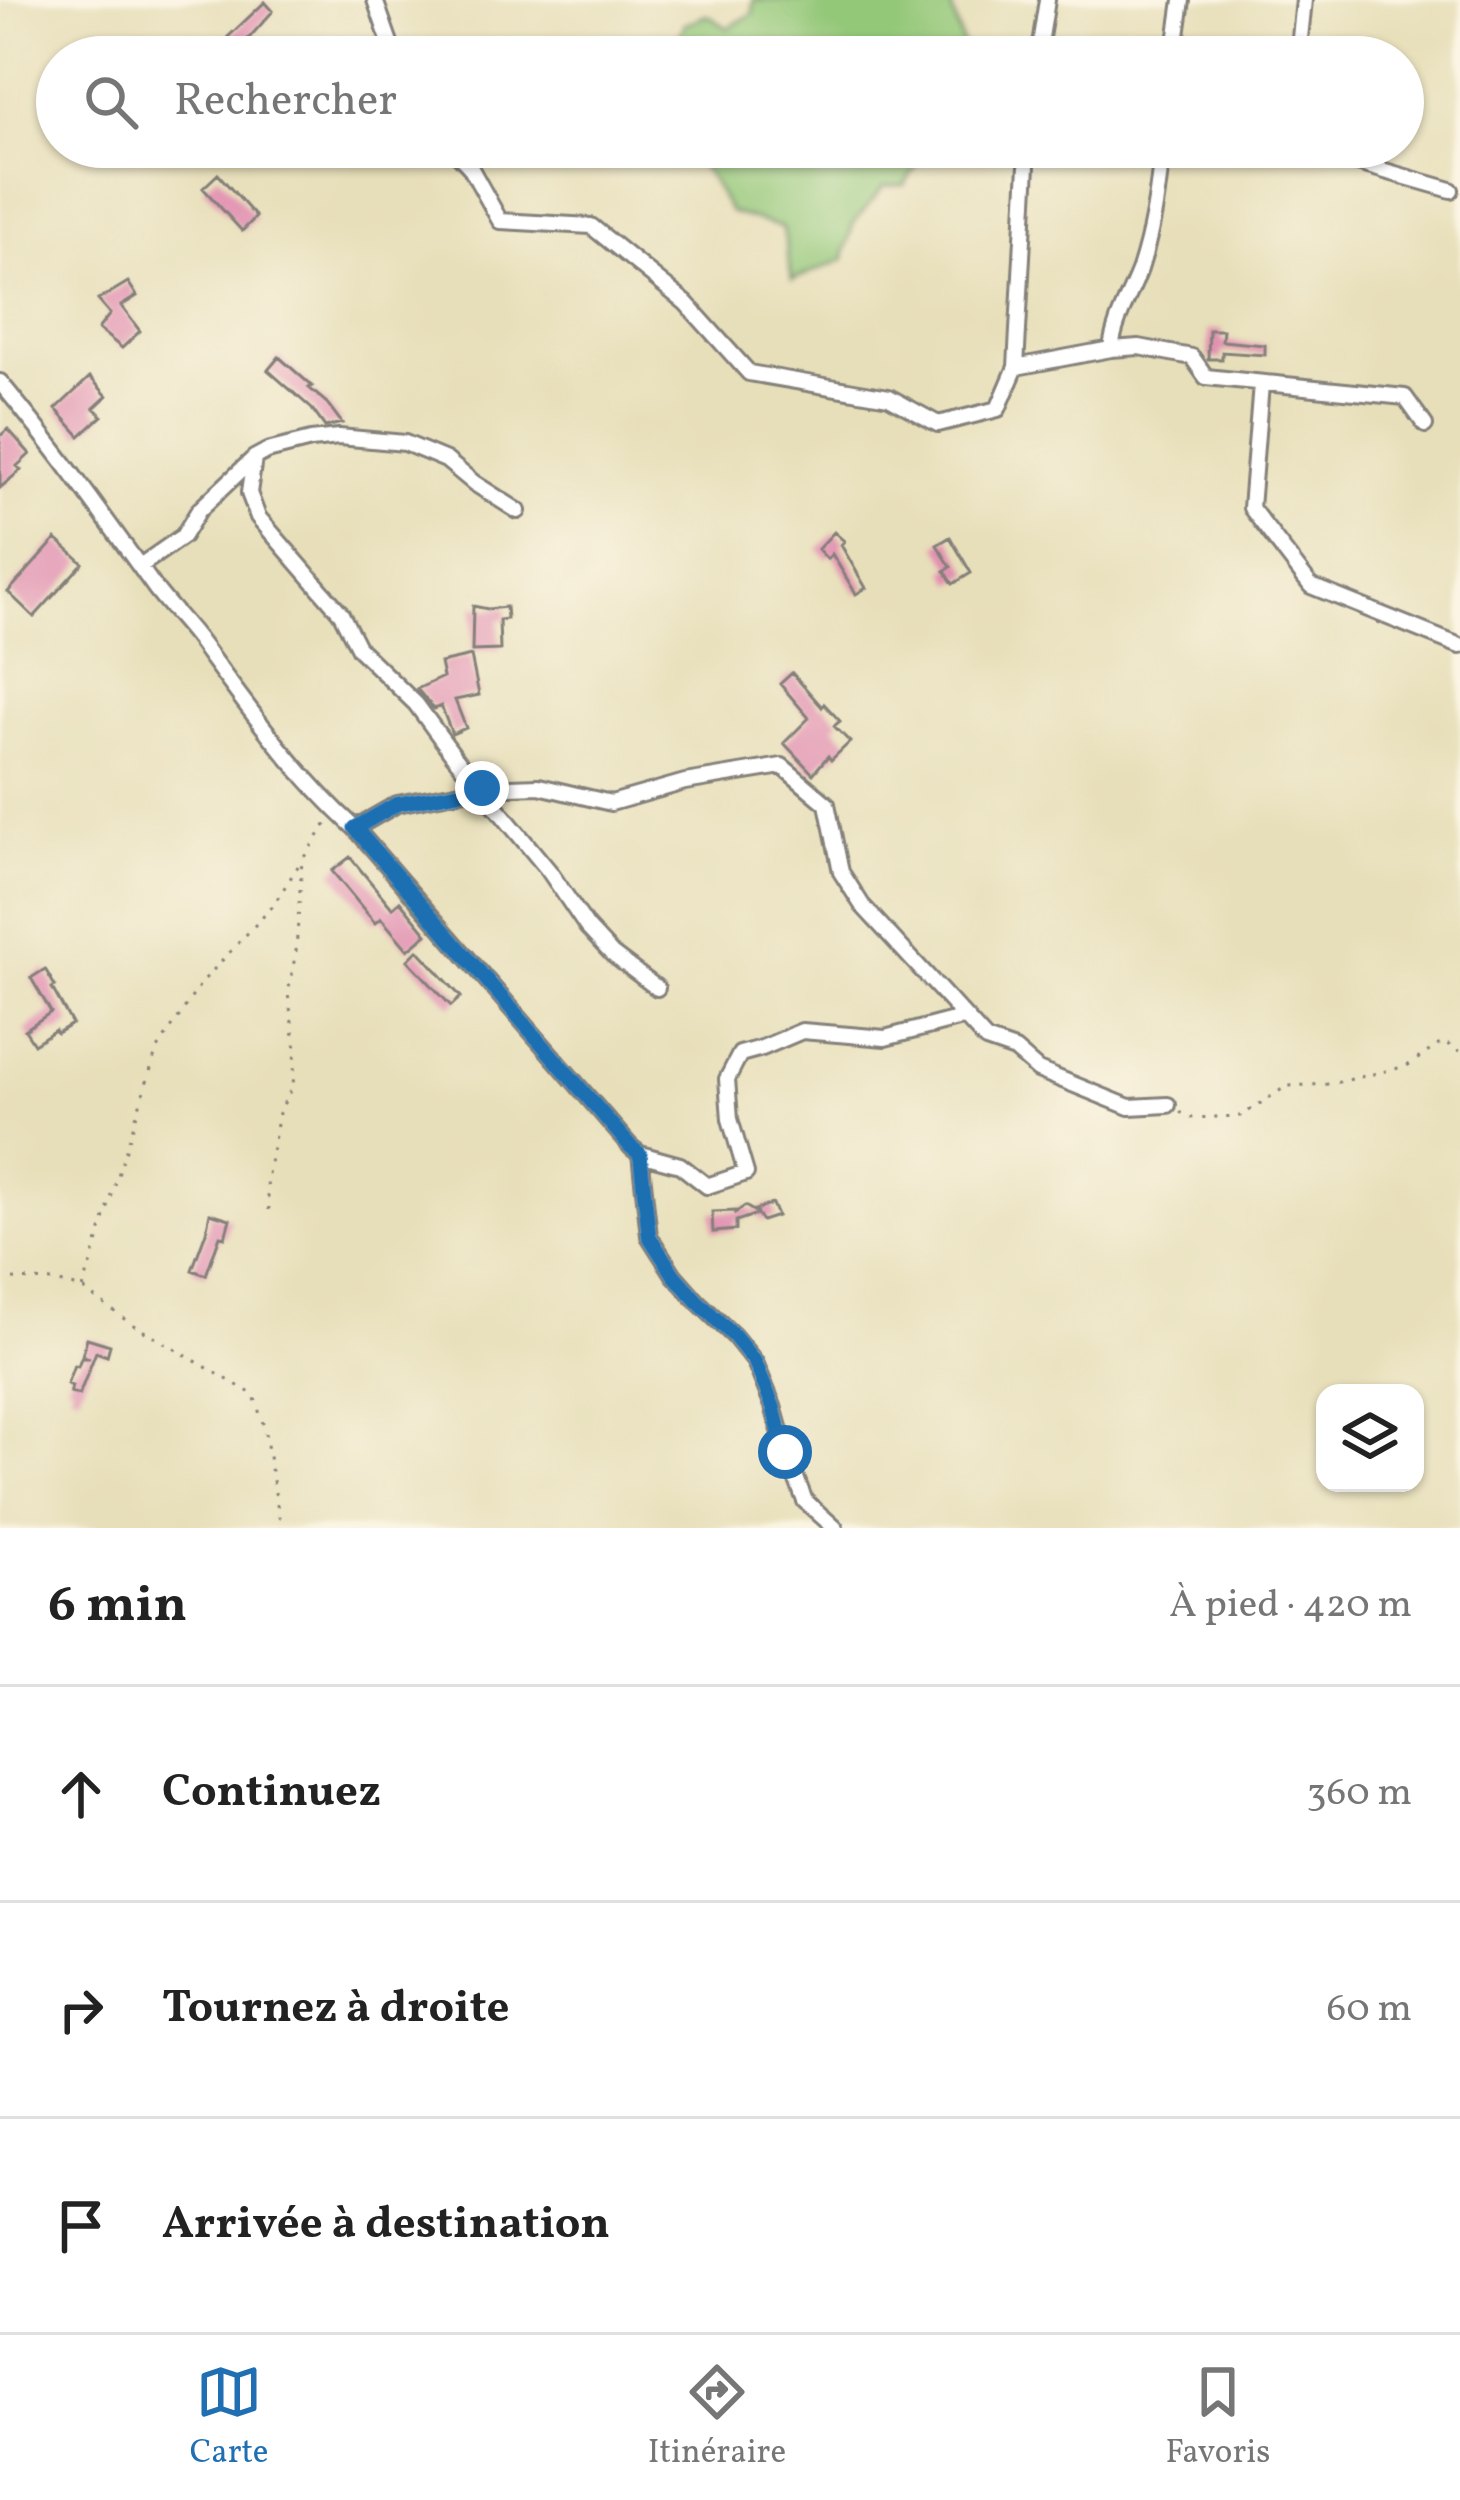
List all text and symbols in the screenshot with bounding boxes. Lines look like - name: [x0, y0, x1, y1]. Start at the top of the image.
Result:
- search box: [36, 36, 1424, 168]
- icon: search: [78, 69, 144, 135]
- text: Rechercher: [174, 71, 397, 134]
- route end: [455, 761, 509, 815]
- map controls: [1316, 1384, 1424, 1492]
- button: layers: [1316, 1384, 1424, 1492]
- route start: [758, 1425, 812, 1479]
- text: 6 min: [48, 1571, 187, 1642]
- text: À pied · 420 m: [1169, 1579, 1412, 1633]
- icon: ahead: [48, 1761, 114, 1827]
- text: Continuez: [162, 1762, 381, 1825]
- text: 360 m: [1307, 1767, 1412, 1821]
- icon: right: [48, 1977, 114, 2043]
- text: Tournez à droite: [162, 1978, 510, 2041]
- text: 60 m: [1327, 1983, 1412, 2037]
- icon: arrive: [48, 2193, 114, 2259]
- text: Arrivée à destination: [162, 2194, 610, 2257]
- tab: Carte: [190, 2359, 268, 2477]
- tab: Itinéraire: [648, 2359, 786, 2477]
- tab: Favoris: [1165, 2359, 1270, 2477]

